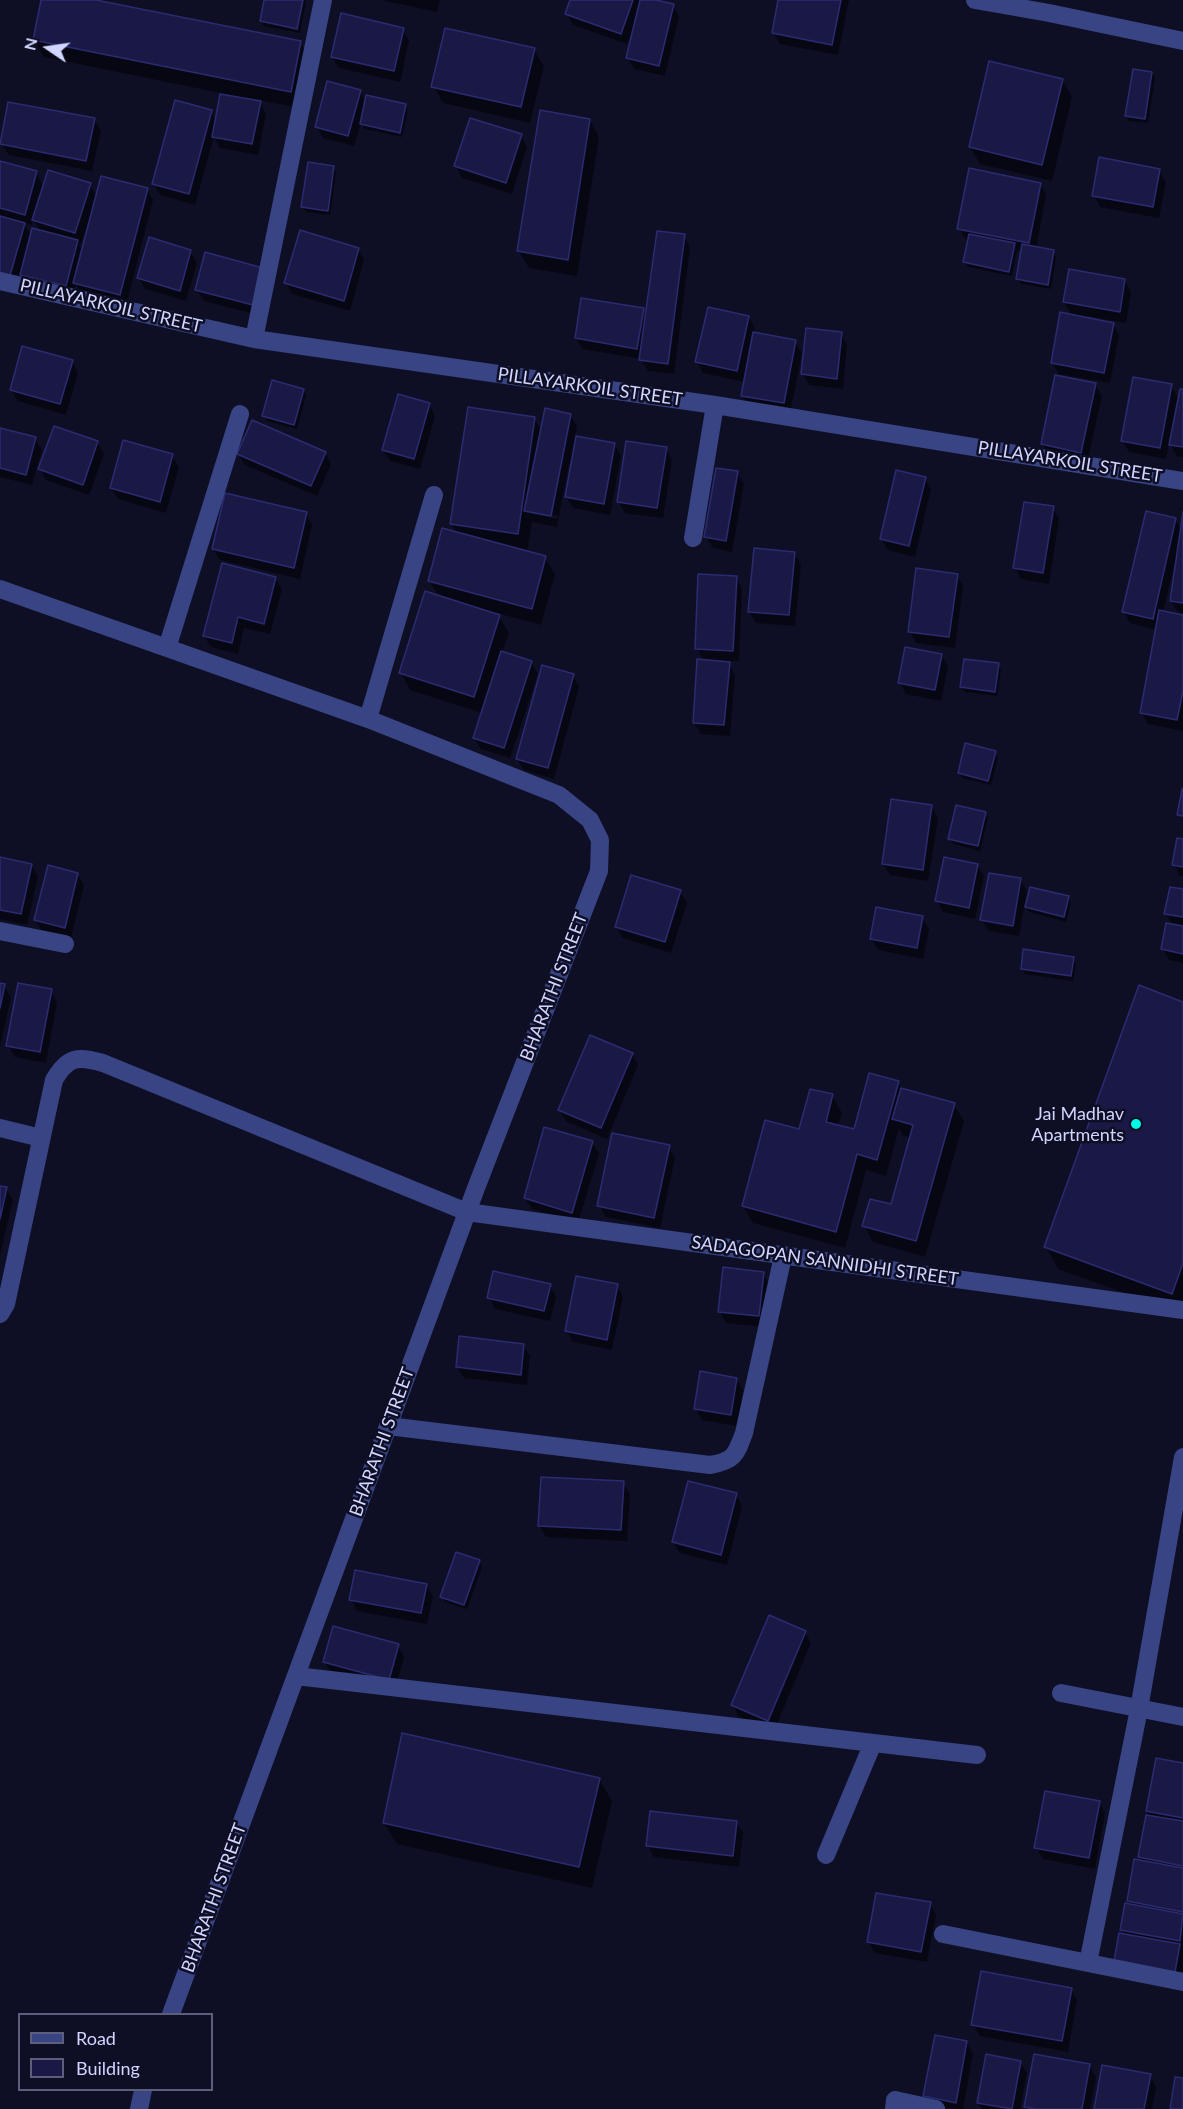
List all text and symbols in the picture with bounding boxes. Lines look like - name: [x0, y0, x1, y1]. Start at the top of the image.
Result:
- north arrow: [18, 18, 78, 78]
- text: N: [19, 36, 41, 52]
- street label: PILLAYARKOIL STREET: [18, 275, 204, 337]
- street label: PILLAYARKOIL STREET: [496, 363, 684, 411]
- street label: PILLAYARKOIL STREET: [976, 437, 1164, 487]
- street label: BHARATHI STREET: [516, 910, 592, 1064]
- place label: Jai Madhav Apartments: [1031, 1103, 1124, 1146]
- marker: Jai Madhav Apartments: [1129, 1117, 1143, 1131]
- street label: SADAGOPAN SANNIDHI STREET: [690, 1232, 960, 1290]
- street label: BHARATHI STREET: [345, 1365, 419, 1519]
- street label: BHARATHI STREET: [177, 1821, 251, 1975]
- legend: [18, 2013, 213, 2091]
- text: Road: [76, 2027, 116, 2049]
- text: Building: [76, 2057, 140, 2079]

